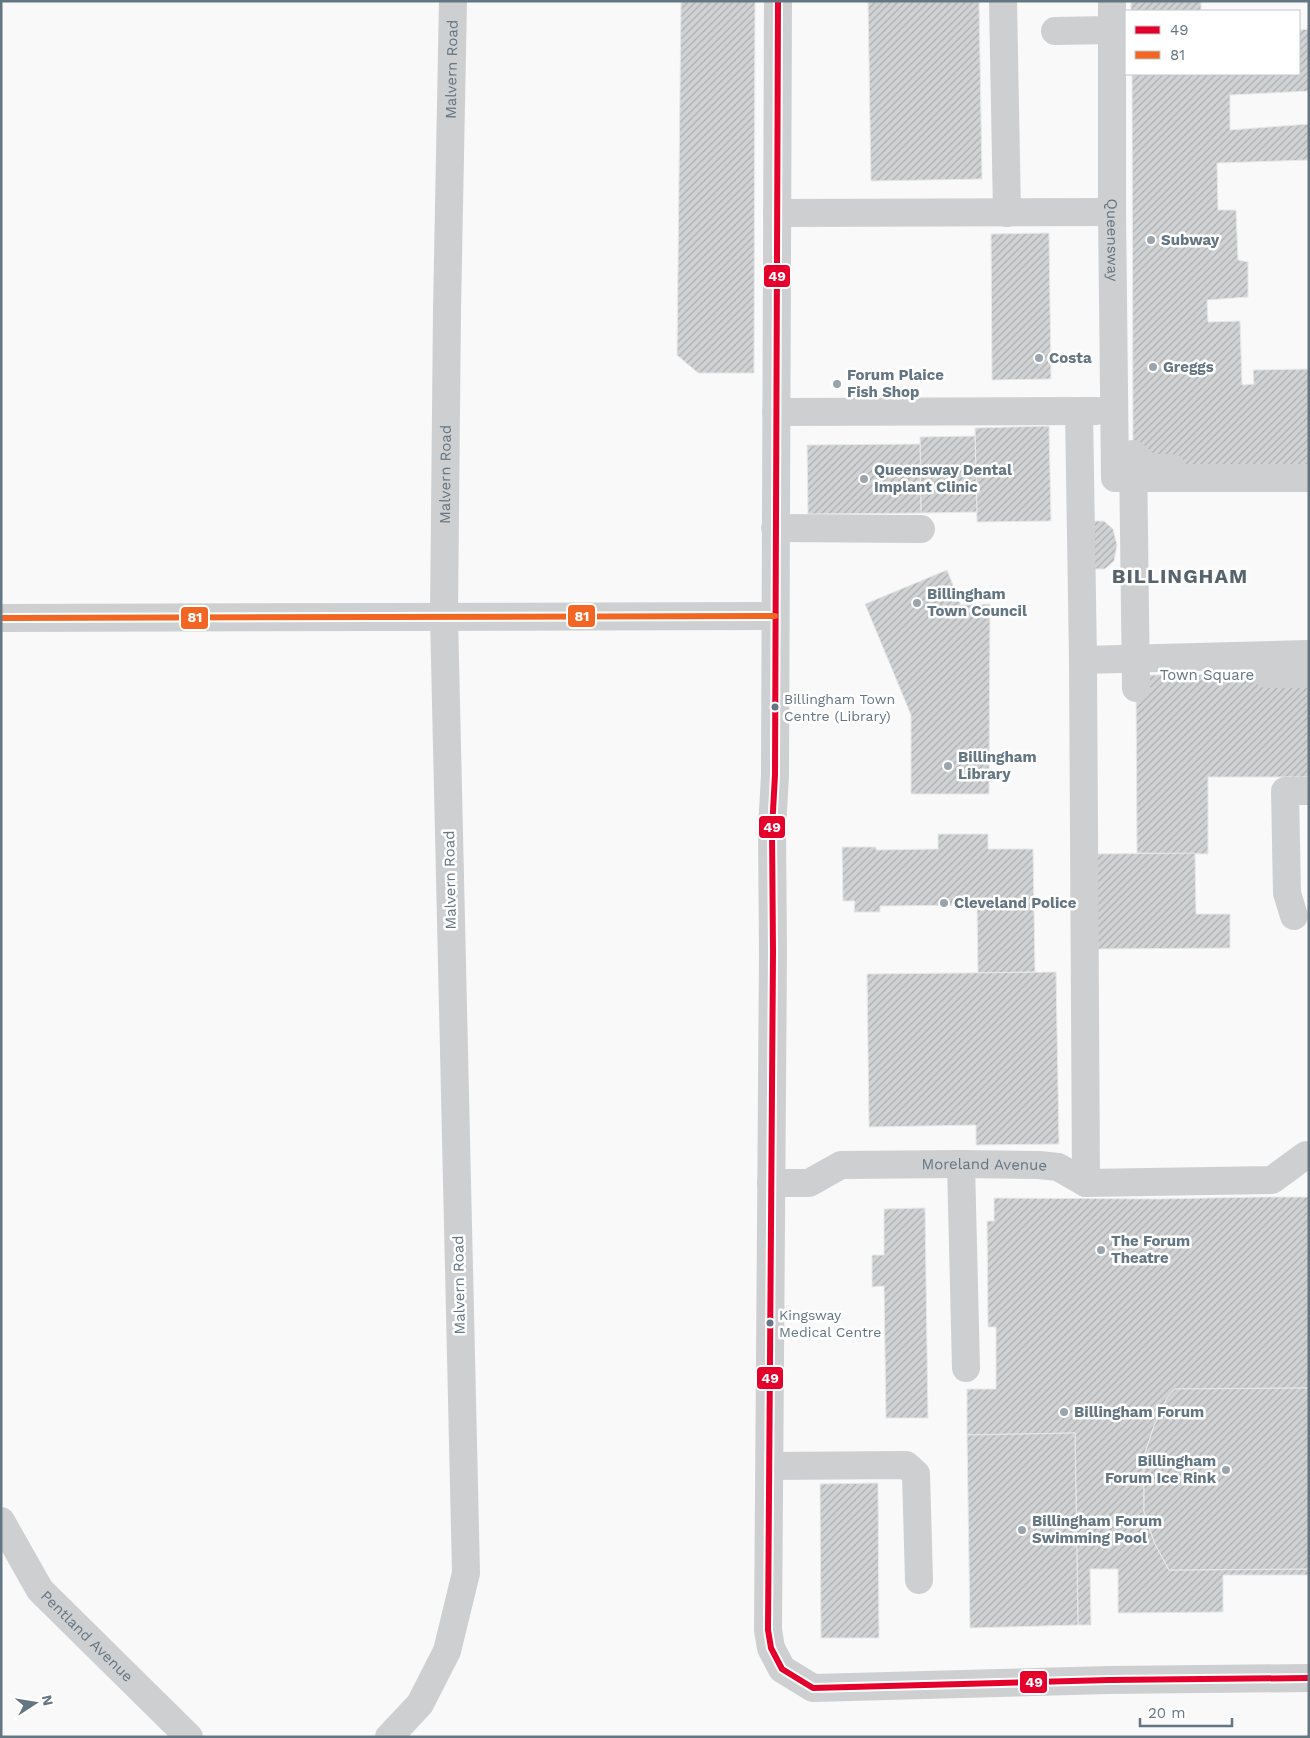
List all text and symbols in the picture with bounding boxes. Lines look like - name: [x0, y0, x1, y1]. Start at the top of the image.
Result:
- legend: [1125, 10, 1300, 75]
- street label: Malvern Road: [442, 20, 462, 119]
- text: 49: [1170, 21, 1188, 39]
- text: 81: [1170, 46, 1185, 64]
- street label: Queensway: [1103, 199, 1122, 282]
- place label: Subway: [1161, 231, 1220, 249]
- marker: Subway: [1145, 234, 1157, 246]
- line badge: 49: [763, 264, 791, 288]
- text: 49: [768, 268, 786, 284]
- place label: Costa: [1049, 349, 1092, 367]
- marker: Costa: [1033, 352, 1045, 364]
- place label: Greggs: [1163, 358, 1214, 376]
- marker: Greggs: [1147, 361, 1159, 373]
- place label: Forum Plaice Fish Shop: [847, 366, 944, 401]
- marker: Forum Plaice Fish Shop: [831, 378, 843, 390]
- street label: Malvern Road: [436, 425, 455, 524]
- place label: Queensway Dental Implant Clinic: [874, 461, 1012, 496]
- marker: Queensway Dental Implant Clinic: [858, 473, 870, 485]
- district label: BILLINGHAM: [1112, 564, 1248, 588]
- place label: Billingham Town Council: [927, 585, 1027, 620]
- marker: Billingham Town Council: [911, 597, 923, 609]
- line badge: 81: [567, 604, 596, 628]
- line badge: 81: [180, 606, 209, 630]
- text: 81: [575, 608, 589, 624]
- text: 81: [188, 609, 202, 625]
- street label: Town Square: [1160, 666, 1254, 684]
- place label: Billingham Town Centre (Library): [784, 691, 895, 724]
- marker: Billingham Town Centre (Library): [770, 702, 780, 712]
- place label: Billingham Library: [958, 748, 1037, 783]
- marker: Billingham Library: [942, 760, 954, 772]
- line badge: 49: [758, 815, 786, 839]
- text: 49: [763, 819, 781, 835]
- street label: Malvern Road: [440, 830, 460, 930]
- place label: Cleveland Police: [954, 894, 1077, 912]
- marker: Cleveland Police: [938, 897, 950, 909]
- street label: Moreland Avenue: [921, 1155, 1048, 1175]
- place label: The Forum Theatre: [1111, 1232, 1190, 1267]
- street label: Malvern Road: [449, 1235, 469, 1335]
- marker: The Forum Theatre: [1095, 1244, 1107, 1256]
- place label: Kingsway Medical Centre: [779, 1307, 881, 1340]
- marker: Kingsway Medical Centre: [765, 1318, 775, 1328]
- line badge: 49: [756, 1366, 784, 1390]
- text: 49: [761, 1370, 779, 1386]
- place label: Billingham Forum: [1074, 1403, 1204, 1421]
- marker: Billingham Forum: [1058, 1406, 1070, 1418]
- place label: Billingham Forum Ice Rink: [1105, 1452, 1217, 1487]
- marker: Billingham Forum Ice Rink: [1220, 1464, 1232, 1476]
- place label: Billingham Forum Swimming Pool: [1032, 1512, 1162, 1547]
- marker: Billingham Forum Swimming Pool: [1016, 1524, 1028, 1536]
- street label: Pentland Avenue: [37, 1587, 137, 1686]
- line badge: 49: [1019, 1670, 1048, 1694]
- text: 49: [1025, 1674, 1043, 1690]
- north arrow: [10, 1678, 60, 1728]
- text: N: [39, 1694, 57, 1707]
- scale bar: [1140, 1696, 1232, 1728]
- text: 20 m: [1148, 1704, 1186, 1722]

